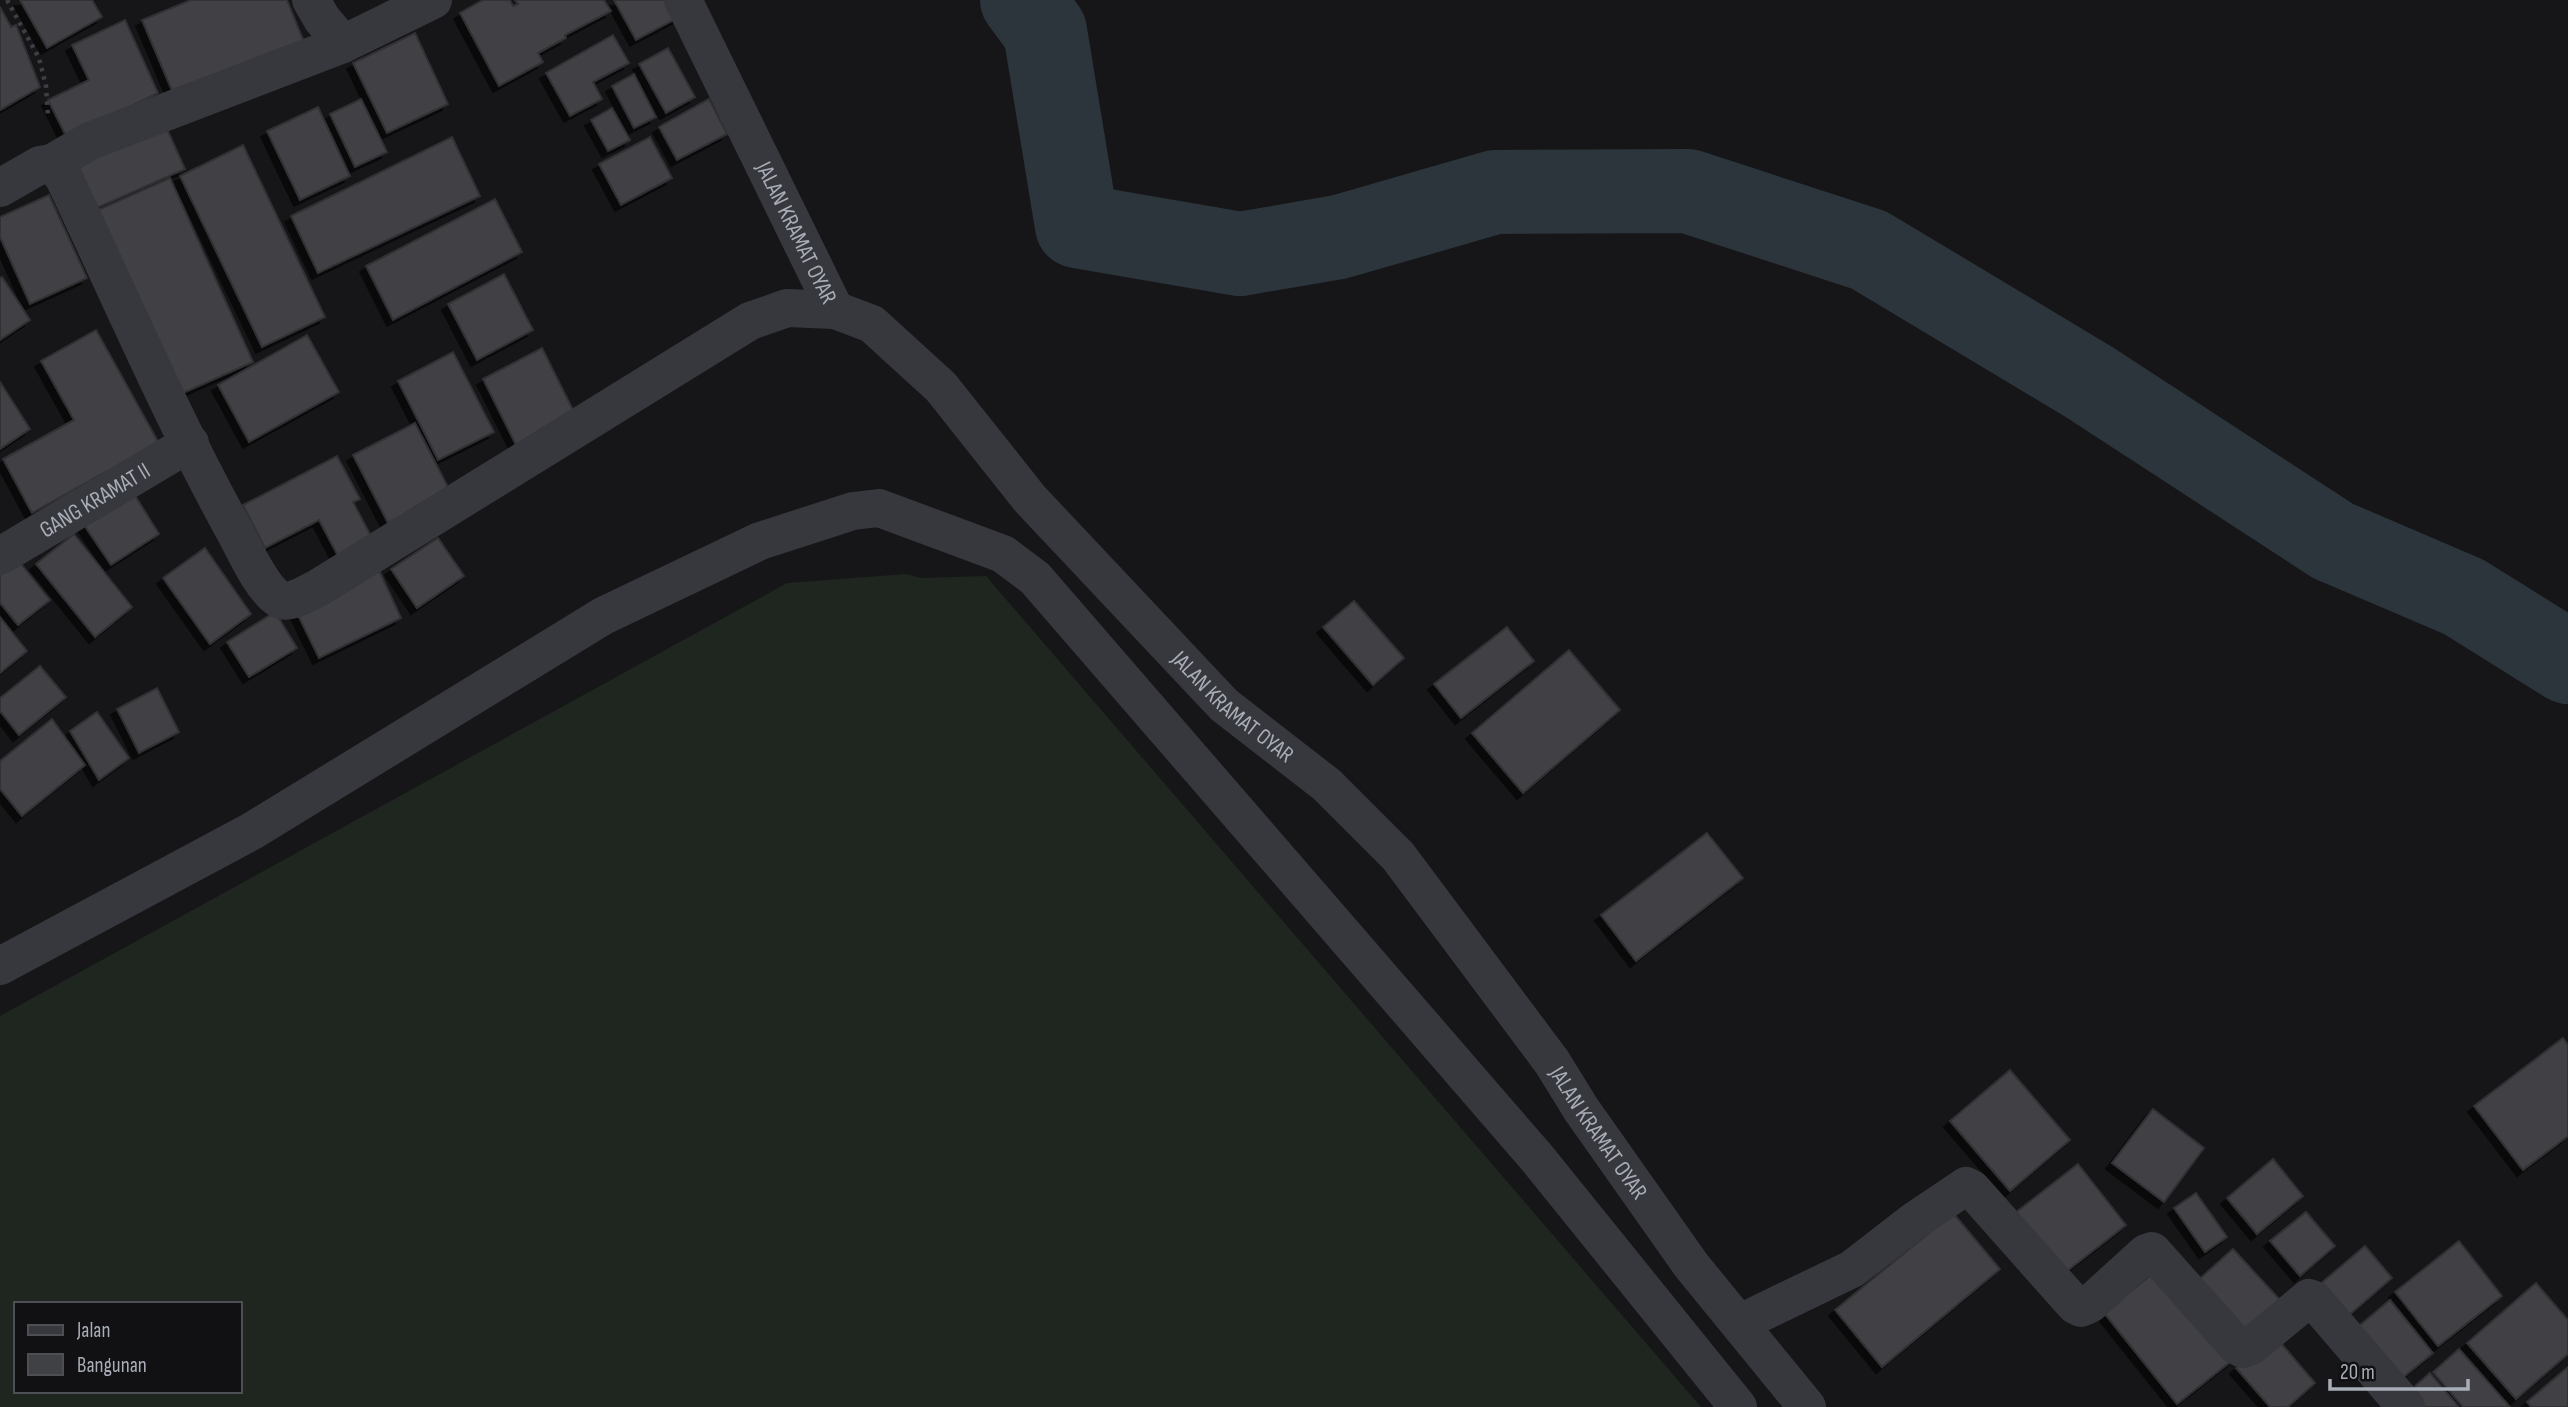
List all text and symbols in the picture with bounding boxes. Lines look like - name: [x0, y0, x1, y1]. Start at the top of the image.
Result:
- street label: JALAN KRAMAT OYAR: [749, 156, 843, 309]
- street label: GANG KRAMAT II: [35, 457, 155, 544]
- street label: JALAN KRAMAT OYAR: [1165, 645, 1299, 769]
- street label: JALAN KRAMAT OYAR: [1543, 1061, 1653, 1205]
- legend: [14, 1302, 242, 1393]
- text: Jalan: [76, 1318, 110, 1343]
- scale bar: [2330, 1348, 2468, 1392]
- text: Bangunan: [77, 1353, 147, 1378]
- text: 20 m: [2340, 1360, 2375, 1385]

